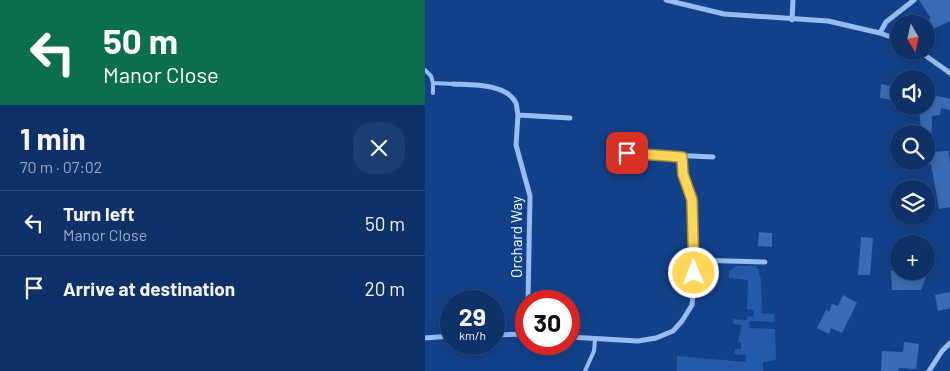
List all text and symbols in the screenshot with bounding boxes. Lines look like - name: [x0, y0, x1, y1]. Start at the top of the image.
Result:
- north arrow: [890, 15, 935, 60]
- map controls: [890, 15, 935, 280]
- text: 50 m: [103, 19, 178, 61]
- icon: left: [20, 20, 85, 85]
- text: Manor Close: [103, 61, 219, 87]
- button: sound: [890, 70, 935, 115]
- text: 1 min: [20, 120, 86, 156]
- button: close: [353, 122, 405, 174]
- button: search: [890, 125, 935, 170]
- pin: [606, 132, 648, 174]
- icon: arrive: [613, 139, 641, 167]
- text: 70 m · 07:02: [20, 157, 102, 176]
- button: layers: [890, 180, 935, 225]
- street label: Orchard Way: [507, 196, 525, 278]
- text: Turn left: [63, 202, 134, 225]
- icon: left: [20, 209, 48, 237]
- text: 50 m: [365, 212, 405, 235]
- text: Manor Close: [63, 225, 147, 244]
- button: +: [890, 235, 935, 280]
- position arrow: [667, 246, 719, 298]
- icon: arrive: [20, 274, 48, 302]
- text: Arrive at destination: [63, 277, 235, 300]
- text: 20 m: [365, 277, 405, 300]
- speed limit sign: 30: [515, 290, 580, 355]
- text: 29: [459, 301, 486, 331]
- text: km/h: [459, 328, 486, 342]

